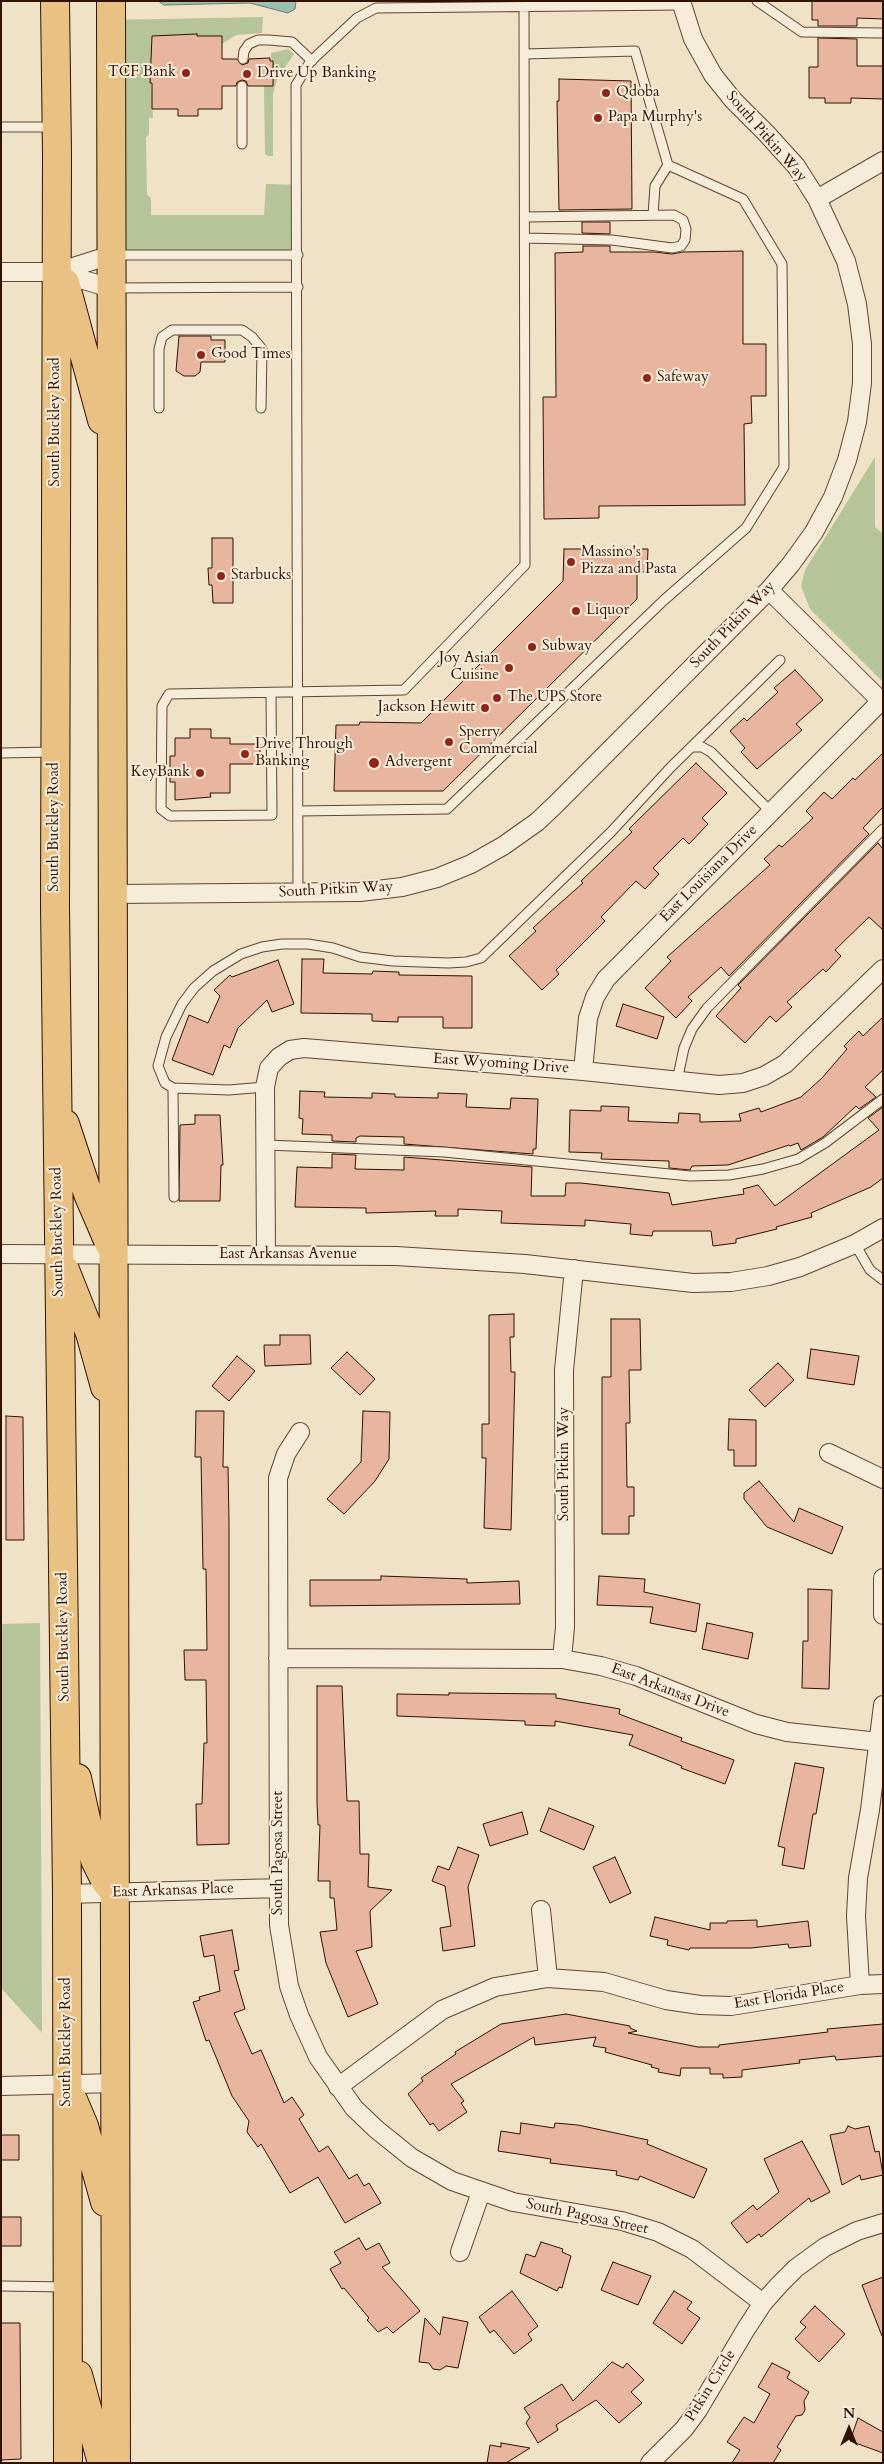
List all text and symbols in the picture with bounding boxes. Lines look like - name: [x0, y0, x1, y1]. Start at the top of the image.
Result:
- place label: TCF Bank: [108, 64, 176, 82]
- place label: Drive Up Banking: [257, 65, 376, 83]
- marker: TCF Bank: [180, 67, 192, 79]
- marker: Drive Up Banking: [241, 68, 253, 80]
- place label: Qdoba: [616, 84, 660, 102]
- marker: Qdoba: [600, 87, 612, 99]
- street label: South Pitkin Way: [722, 88, 810, 186]
- place label: Papa Murphy's: [608, 109, 702, 127]
- marker: Papa Murphy's: [592, 112, 604, 124]
- place label: Good Times: [211, 346, 291, 364]
- marker: Good Times: [195, 349, 207, 361]
- street label: South Buckley Road: [47, 357, 65, 487]
- place label: Safeway: [657, 369, 709, 387]
- marker: Safeway: [641, 372, 653, 384]
- place label: Massino's Pizza and Pasta: [581, 544, 677, 579]
- marker: Massino's Pizza and Pasta: [565, 556, 577, 568]
- place label: Starbucks: [231, 567, 291, 585]
- marker: Starbucks: [215, 570, 227, 582]
- street label: South Pitkin Way: [687, 578, 779, 672]
- place label: Liquor: [586, 602, 629, 620]
- marker: Liquor: [570, 605, 582, 617]
- place label: Subway: [542, 638, 592, 656]
- marker: Subway: [526, 641, 538, 653]
- place label: Joy Asian Cuisine: [439, 650, 499, 685]
- marker: Joy Asian Cuisine: [503, 662, 515, 674]
- place label: The UPS Store: [507, 689, 602, 707]
- marker: The UPS Store: [491, 692, 503, 704]
- place label: Jackson Hewitt: [378, 699, 475, 717]
- marker: Jackson Hewitt: [479, 702, 491, 714]
- place label: Sperry Commercial: [459, 724, 538, 759]
- place label: Drive Through Banking: [255, 736, 353, 771]
- marker: Sperry Commercial: [443, 736, 455, 748]
- marker: Drive Through Banking: [239, 748, 251, 760]
- place label: Advergent: [385, 754, 452, 772]
- marker: Advergent: [367, 756, 381, 770]
- street label: South Buckley Road: [46, 762, 64, 892]
- place label: KeyBank: [131, 764, 190, 782]
- marker: KeyBank: [194, 767, 206, 779]
- street label: East Louisiana Drive: [657, 822, 761, 926]
- street label: South Pitkin Way: [278, 878, 394, 902]
- street label: East Wyoming Drive: [432, 1050, 570, 1078]
- street label: South Buckley Road: [48, 1167, 68, 1297]
- street label: East Arkansas Avenue: [219, 1246, 357, 1264]
- street label: South Pitkin Way: [556, 1407, 574, 1521]
- street label: South Buckley Road: [54, 1572, 74, 1702]
- street label: East Arkansas Drive: [608, 1660, 732, 1722]
- street label: South Pagosa Street: [270, 1791, 288, 1915]
- street label: East Arkansas Place: [112, 1880, 234, 1902]
- street label: South Buckley Road: [58, 1977, 76, 2107]
- street label: East Florida Place: [733, 1978, 845, 2014]
- street label: South Pagosa Street: [524, 2195, 650, 2239]
- street label: Pitkin Circle: [682, 2347, 740, 2425]
- north arrow: [824, 2404, 874, 2454]
- text: N: [843, 2404, 855, 2423]

